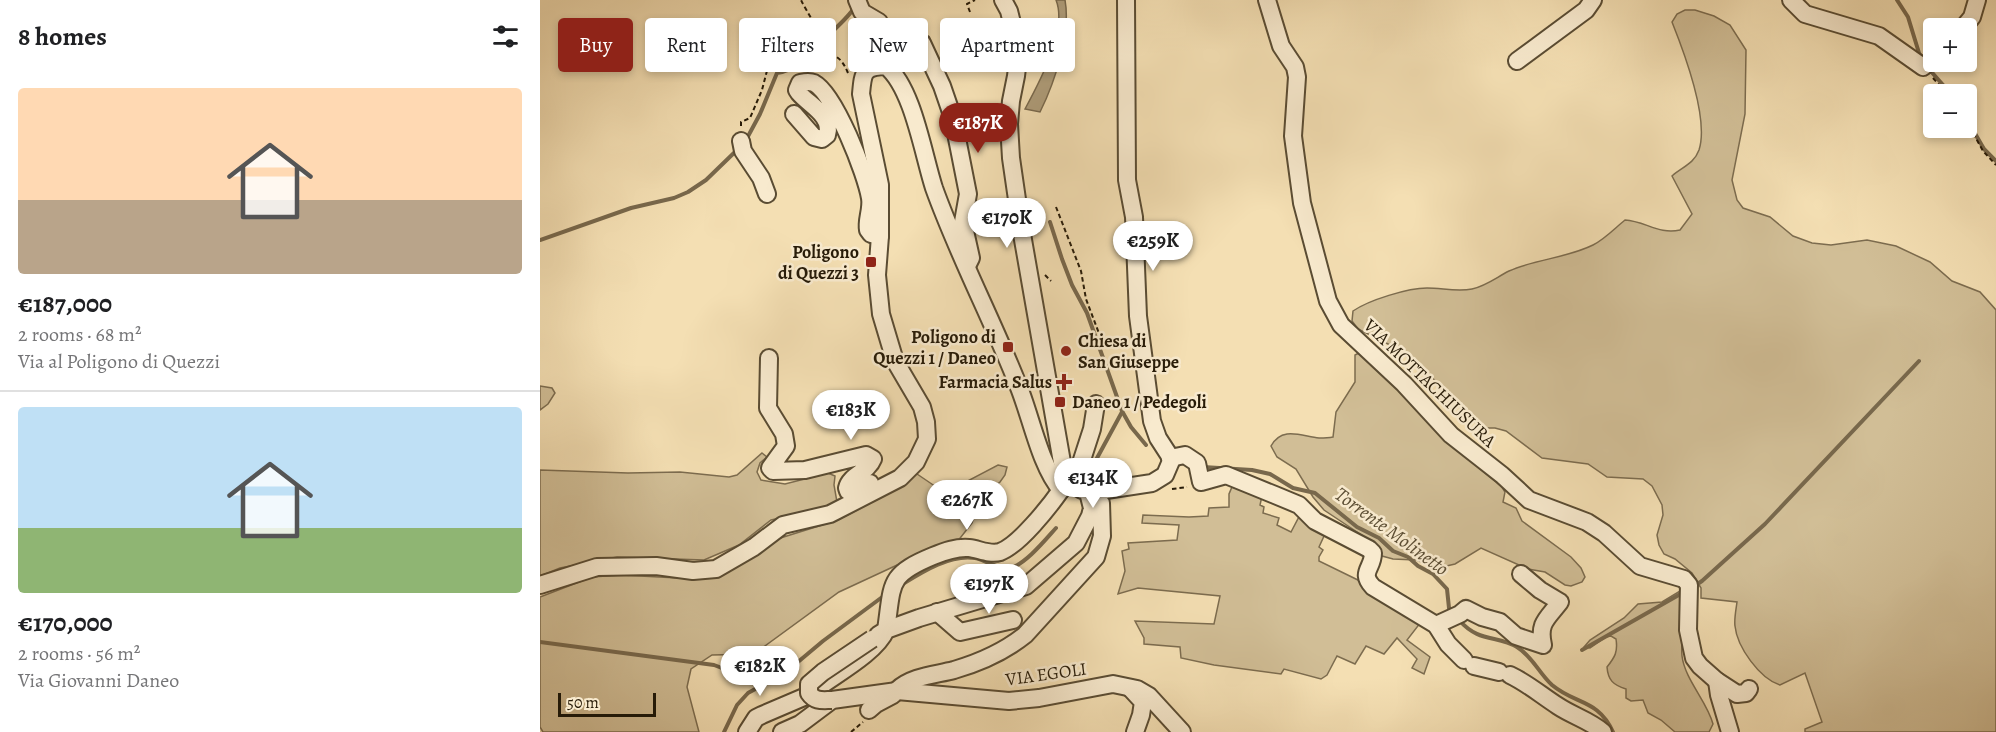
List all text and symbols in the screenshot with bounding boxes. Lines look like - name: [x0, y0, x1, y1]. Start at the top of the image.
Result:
- chip: Buy: [558, 18, 633, 72]
- chip: Rent: [645, 18, 727, 72]
- chip: Filters: [739, 18, 836, 72]
- chip: New: [848, 18, 928, 72]
- chip: Apartment: [940, 18, 1075, 72]
- map controls: [1923, 18, 1977, 138]
- button: +: [1923, 18, 1977, 72]
- text: 8 homes: [18, 19, 107, 54]
- icon: filters: [489, 20, 522, 53]
- button: −: [1923, 84, 1977, 138]
- pin: €187K: [936, 103, 1020, 154]
- text: €187K: [953, 109, 1003, 136]
- icon: home: [216, 127, 324, 235]
- pin: €170K: [965, 198, 1049, 249]
- text: €170K: [982, 204, 1032, 231]
- pin: €259K: [1111, 221, 1195, 272]
- text: €259K: [1127, 227, 1179, 254]
- place label: Poligono di Quezzi 3: [778, 240, 859, 285]
- marker: Poligono di Quezzi 3: [864, 255, 878, 269]
- text: €187,000: [18, 286, 112, 321]
- street label: VIA MOTTACHIUSURA: [1358, 313, 1502, 453]
- text: 2 rooms · 68 m²: [18, 321, 142, 348]
- place label: Poligono di Quezzi 1 / Daneo: [873, 325, 996, 370]
- place label: Chiesa di San Giuseppe: [1078, 329, 1179, 374]
- marker: Poligono di Quezzi 1 / Daneo: [1001, 340, 1015, 354]
- marker: Chiesa di San Giuseppe: [1059, 344, 1073, 358]
- text: Via al Poligono di Quezzi: [18, 348, 220, 375]
- place label: Farmacia Salus: [938, 370, 1052, 394]
- marker: Farmacia Salus: [1057, 375, 1071, 389]
- pin: €183K: [809, 390, 893, 441]
- place label: Daneo 1 / Pedegoli: [1072, 390, 1207, 414]
- marker: Daneo 1 / Pedegoli: [1053, 395, 1067, 409]
- text: €183K: [826, 396, 876, 423]
- icon: home: [216, 446, 324, 554]
- pin: €134K: [1051, 458, 1135, 509]
- text: €134K: [1068, 464, 1118, 491]
- pin: €267K: [925, 480, 1009, 531]
- water label: Torrente Molinetto: [1329, 481, 1454, 582]
- text: €267K: [941, 486, 993, 513]
- pin: €197K: [947, 564, 1031, 615]
- text: €197K: [964, 570, 1014, 597]
- text: €170,000: [18, 605, 113, 640]
- text: 2 rooms · 56 m²: [18, 640, 140, 667]
- pin: €182K: [718, 646, 802, 697]
- text: €182K: [734, 652, 786, 679]
- street label: VIA EGOLI: [1003, 656, 1088, 692]
- text: Via Giovanni Daneo: [18, 667, 179, 694]
- scale bar: [558, 690, 656, 718]
- text: 50 m: [567, 692, 599, 714]

